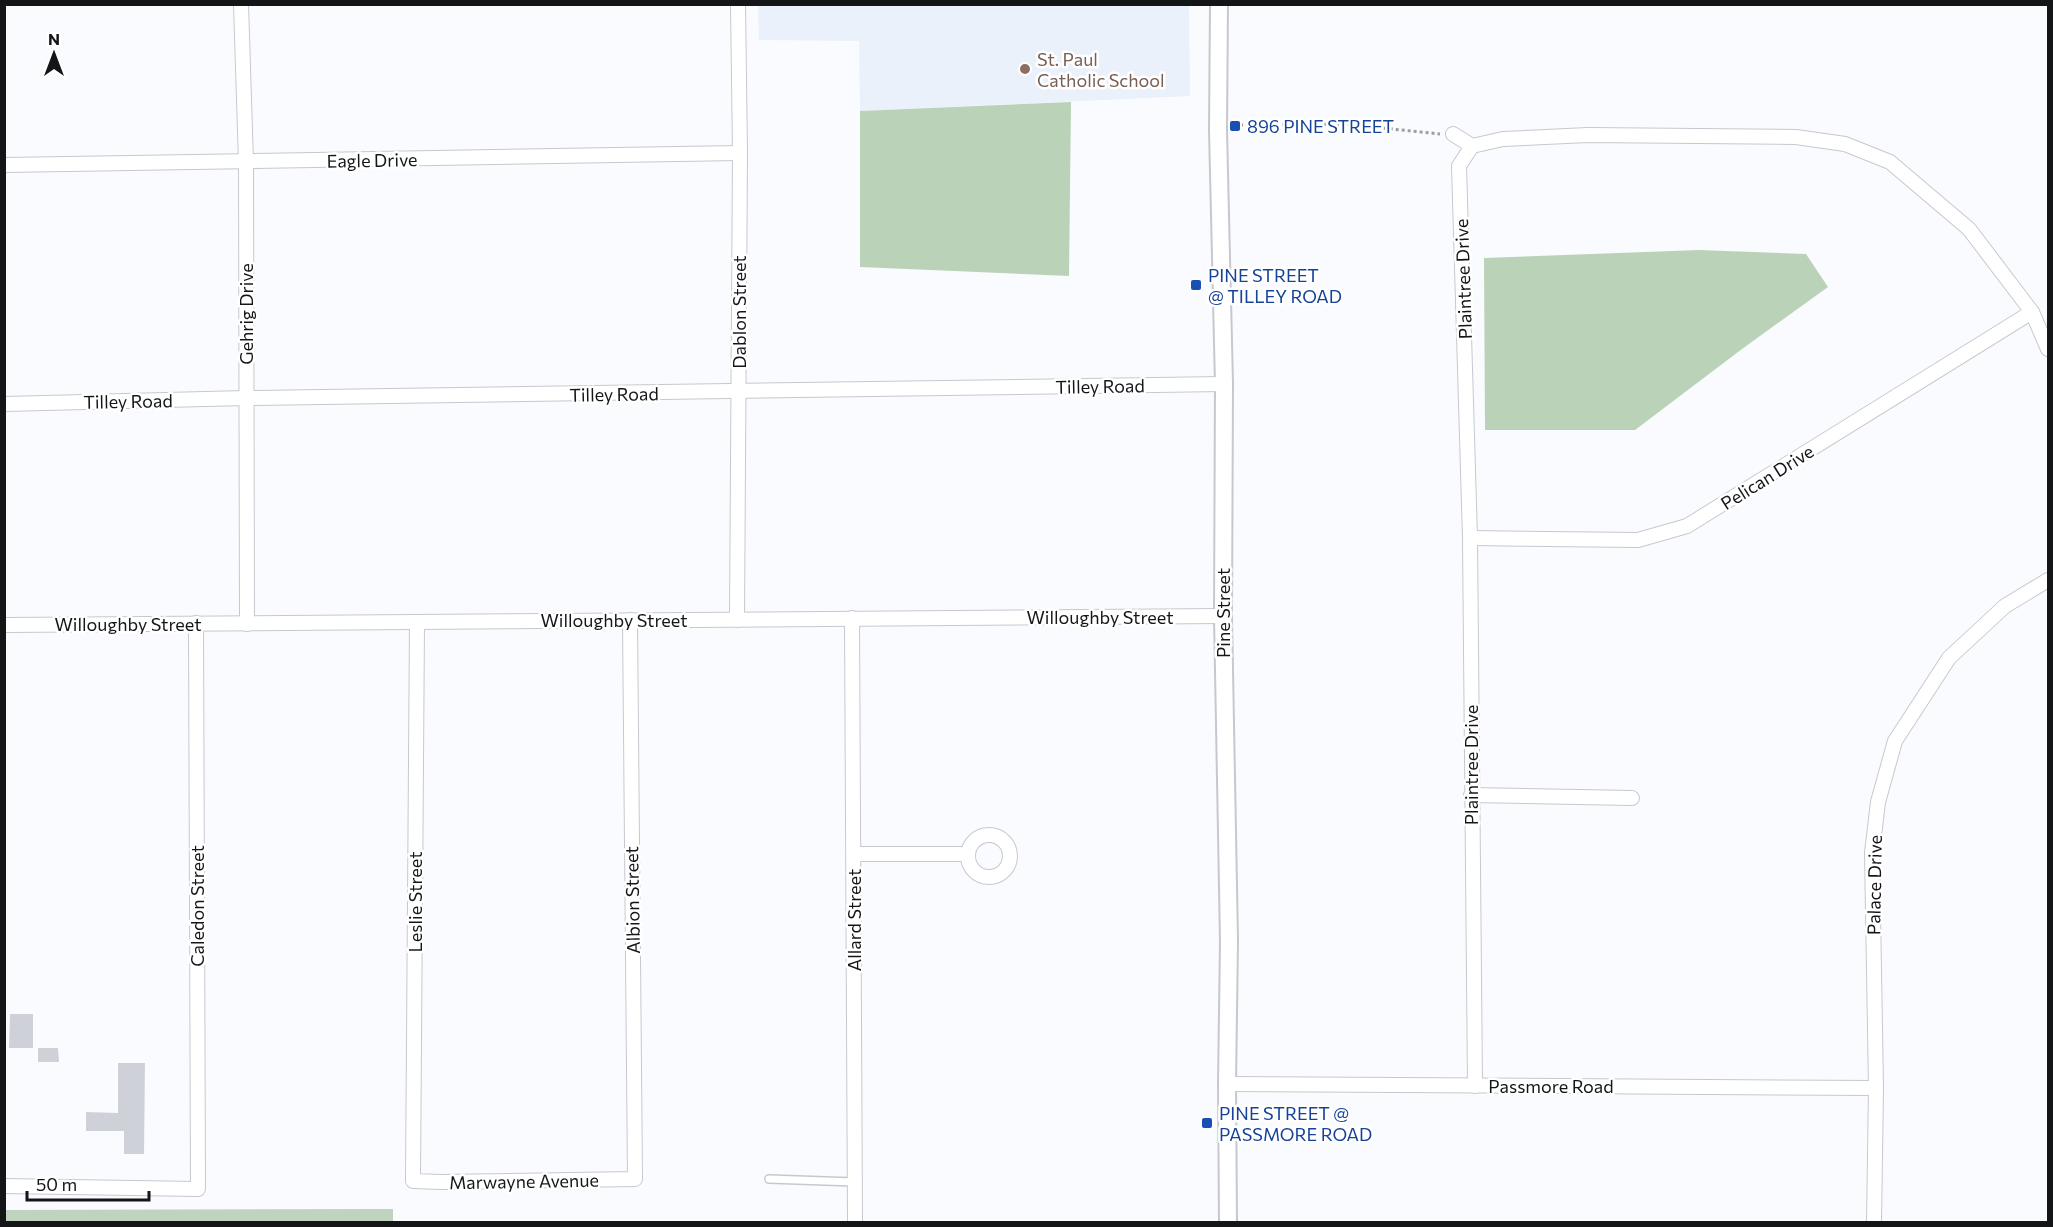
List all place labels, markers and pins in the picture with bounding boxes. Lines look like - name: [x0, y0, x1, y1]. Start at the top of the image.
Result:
- place label: St. Paul Catholic School: [1037, 48, 1165, 91]
- marker: St. Paul Catholic School: [1018, 62, 1032, 76]
- place label: 896 PINE STREET: [1247, 115, 1394, 137]
- marker: 896 PINE STREET: [1228, 119, 1242, 133]
- place label: PINE STREET @ TILLEY ROAD: [1208, 264, 1342, 307]
- marker: PINE STREET @ TILLEY ROAD: [1189, 278, 1203, 292]
- place label: PINE STREET @ PASSMORE ROAD: [1219, 1102, 1372, 1145]
- marker: PINE STREET @ PASSMORE ROAD: [1200, 1116, 1214, 1130]

